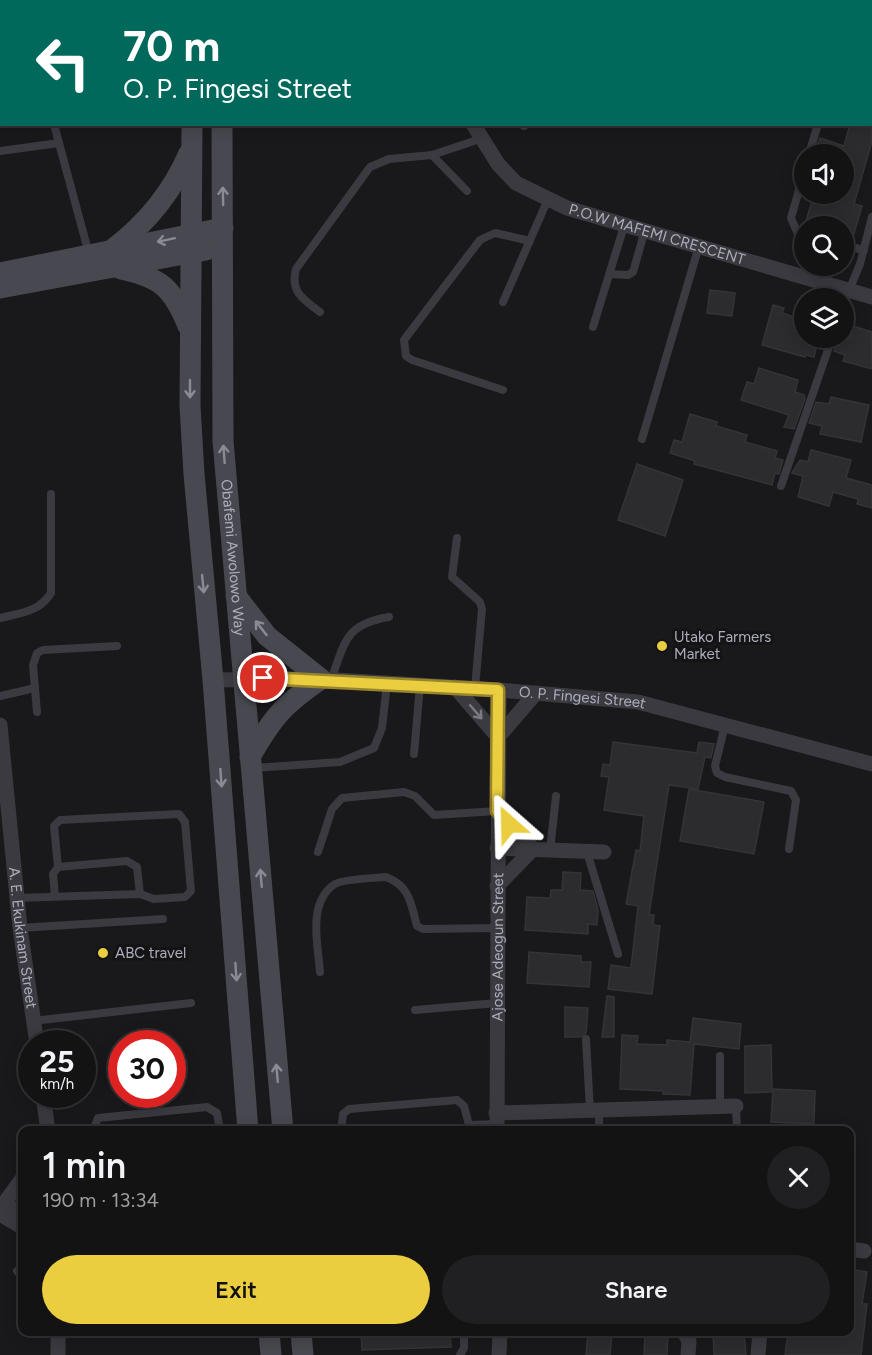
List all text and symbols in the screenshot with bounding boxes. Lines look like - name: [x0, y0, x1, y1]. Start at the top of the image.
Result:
- text: 70 m: [123, 21, 220, 72]
- icon: left: [24, 24, 102, 102]
- text: O. P. Fingesi Street: [123, 72, 352, 105]
- map controls: [794, 144, 854, 348]
- button: sound: [794, 144, 854, 204]
- one-way arrow: [217, 187, 229, 207]
- street label: P.O.W MAFEMI CRESCENT: [567, 200, 748, 269]
- button: search: [794, 216, 854, 276]
- one-way arrow: [156, 235, 176, 246]
- button: layers: [794, 288, 854, 348]
- one-way arrow: [184, 379, 196, 399]
- one-way arrow: [218, 445, 229, 465]
- street label: Obafemi Awolowo Way: [217, 479, 249, 637]
- one-way arrow: [198, 573, 209, 593]
- one-way arrow: [255, 620, 268, 636]
- place label: Utako Farmers Market: [674, 628, 771, 663]
- marker: Utako Farmers Market: [655, 639, 669, 653]
- pin: [237, 652, 288, 703]
- icon: arrive: [246, 661, 279, 694]
- street label: O. P. Fingesi Street: [518, 683, 648, 713]
- one-way arrow: [469, 704, 483, 719]
- one-way arrow: [216, 768, 227, 787]
- position arrow: [477, 792, 541, 856]
- street label: A. E. Ekukinam Street: [5, 866, 41, 1010]
- one-way arrow: [255, 869, 266, 889]
- street label: Ajose Adeogun Street: [488, 872, 507, 1022]
- place label: ABC travel: [115, 944, 186, 962]
- marker: ABC travel: [96, 946, 110, 960]
- one-way arrow: [231, 962, 242, 982]
- speed limit sign: 30: [108, 1030, 186, 1108]
- text: 25: [40, 1043, 74, 1080]
- one-way arrow: [272, 1063, 283, 1083]
- text: km/h: [40, 1075, 74, 1093]
- text: 1 min: [42, 1144, 126, 1187]
- button: close: [767, 1146, 830, 1209]
- text: 190 m · 13:34: [42, 1188, 159, 1212]
- button: Exit: [42, 1255, 430, 1324]
- button: Share: [442, 1255, 830, 1324]

